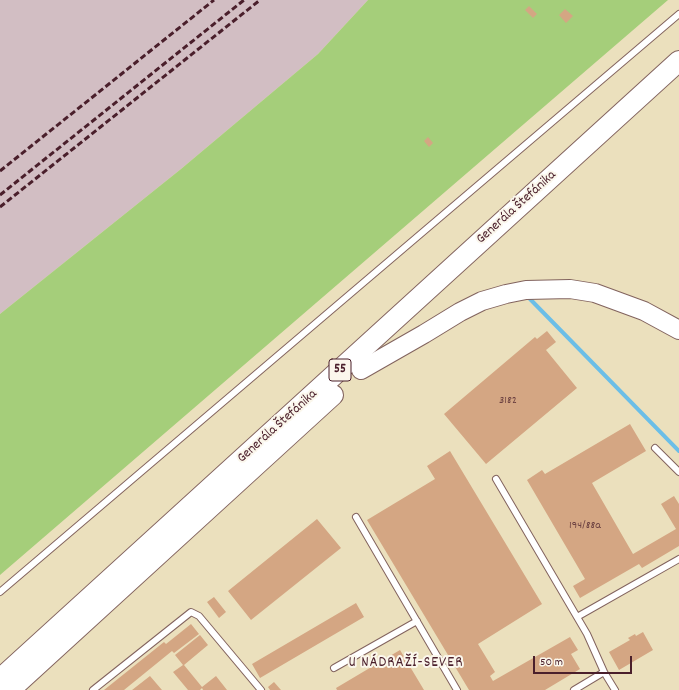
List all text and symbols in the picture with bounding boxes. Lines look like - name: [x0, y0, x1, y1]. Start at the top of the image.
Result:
- street label: Generála Štefánika: [474, 168, 560, 248]
- road number: 55: [329, 359, 351, 381]
- street label: Generála Štefánika: [235, 387, 321, 467]
- house number: 3182: [499, 394, 517, 408]
- house number: 194/88a: [569, 519, 601, 533]
- scale bar: [535, 648, 634, 674]
- text: 50 m: [540, 654, 563, 671]
- district label: U NÁDRAŽÍ-SEVER: [349, 655, 463, 673]

